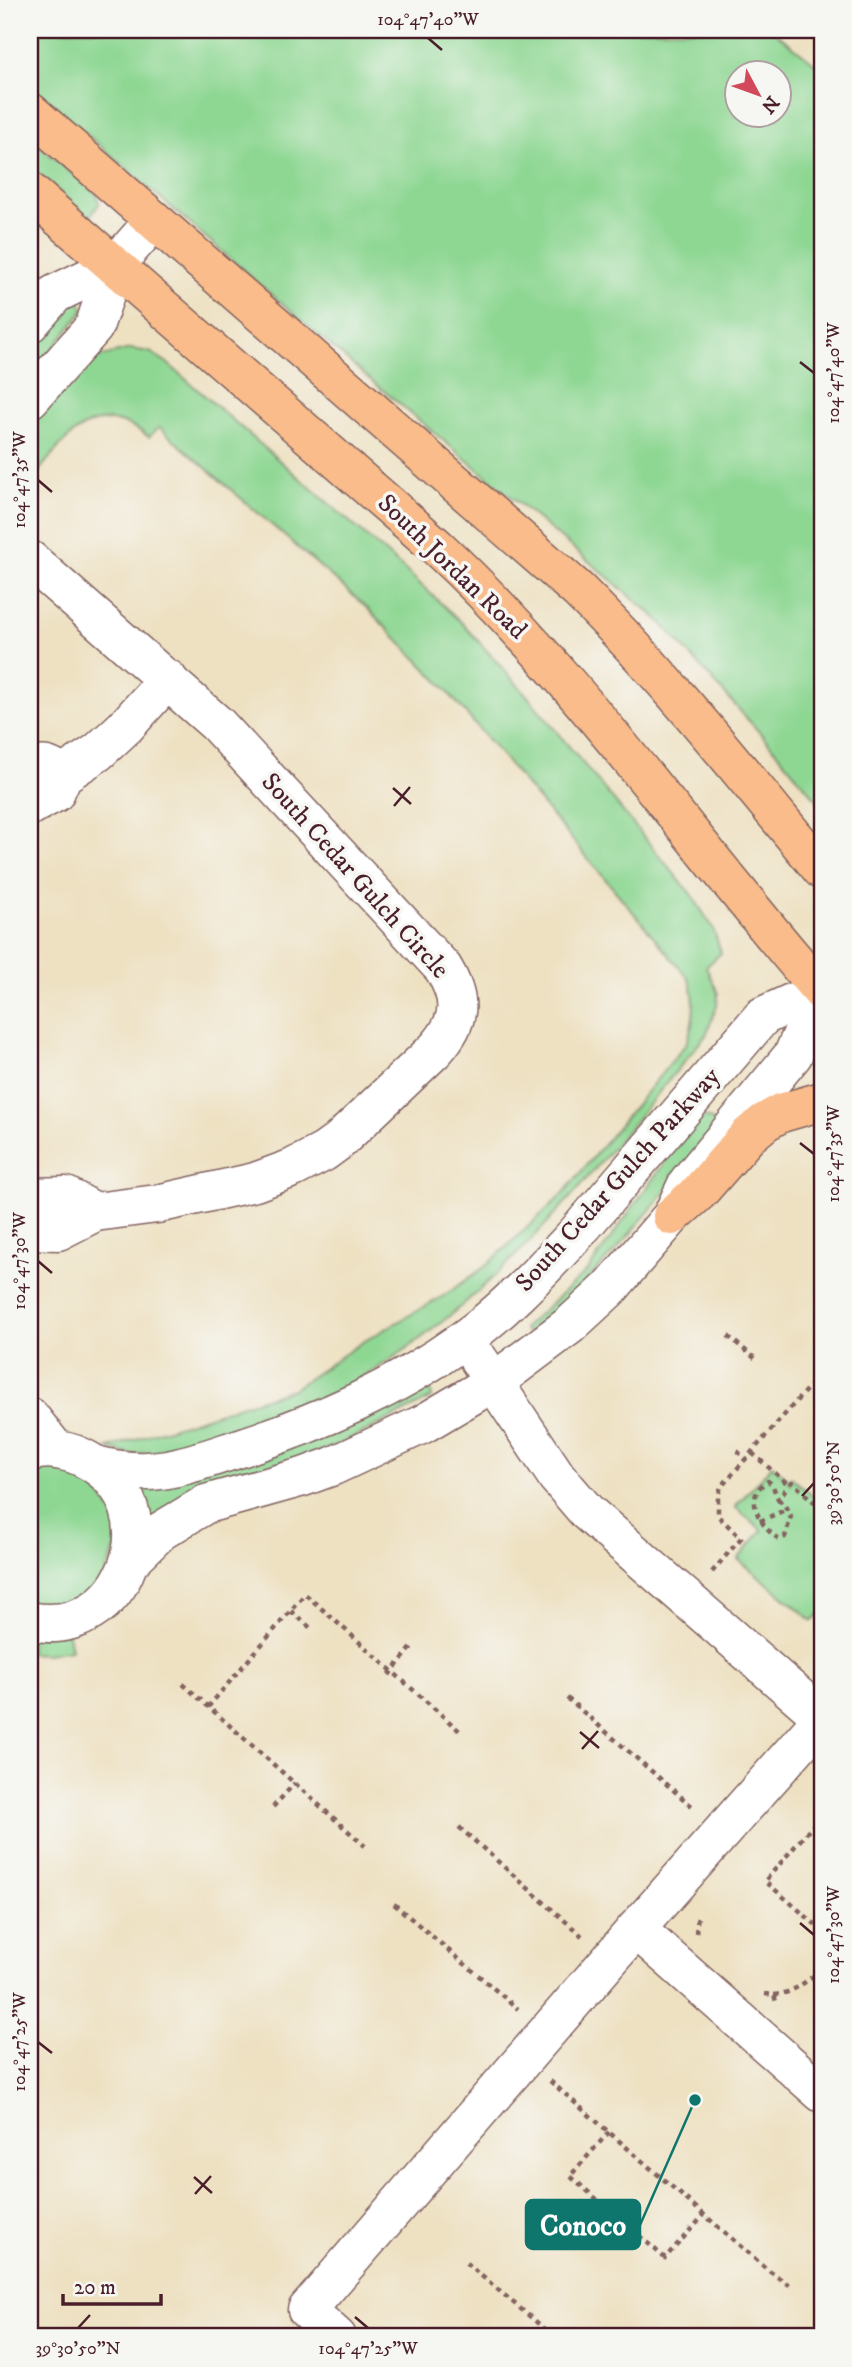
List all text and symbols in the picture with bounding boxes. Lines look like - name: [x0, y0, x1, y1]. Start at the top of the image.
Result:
- text: 104°47'40"W: [377, 9, 479, 31]
- north arrow: [722, 60, 792, 130]
- text: N: [756, 91, 783, 118]
- text: 104°47'40"W: [823, 322, 845, 424]
- text: 104°47'35"W: [9, 431, 31, 529]
- street label: South Jordan Road: [370, 487, 534, 647]
- street label: South Cedar Gulch Circle: [254, 766, 456, 986]
- street label: South Cedar Gulch Parkway: [508, 1060, 728, 1299]
- text: 104°47'35"W: [823, 1105, 845, 1203]
- text: 104°47'30"W: [9, 1211, 31, 1310]
- text: 39°30'50"N: [823, 1440, 845, 1525]
- text: 104°47'30"W: [823, 1885, 845, 1984]
- text: 104°47'25"W: [9, 1992, 31, 2092]
- callout: Conoco: [526, 2200, 640, 2249]
- text: Conoco: [540, 2209, 626, 2244]
- scale bar: [63, 2262, 161, 2306]
- text: 20 m: [74, 2275, 116, 2301]
- text: 39°30'50"N: [36, 2338, 121, 2360]
- text: 104°47'25"W: [318, 2338, 418, 2360]

